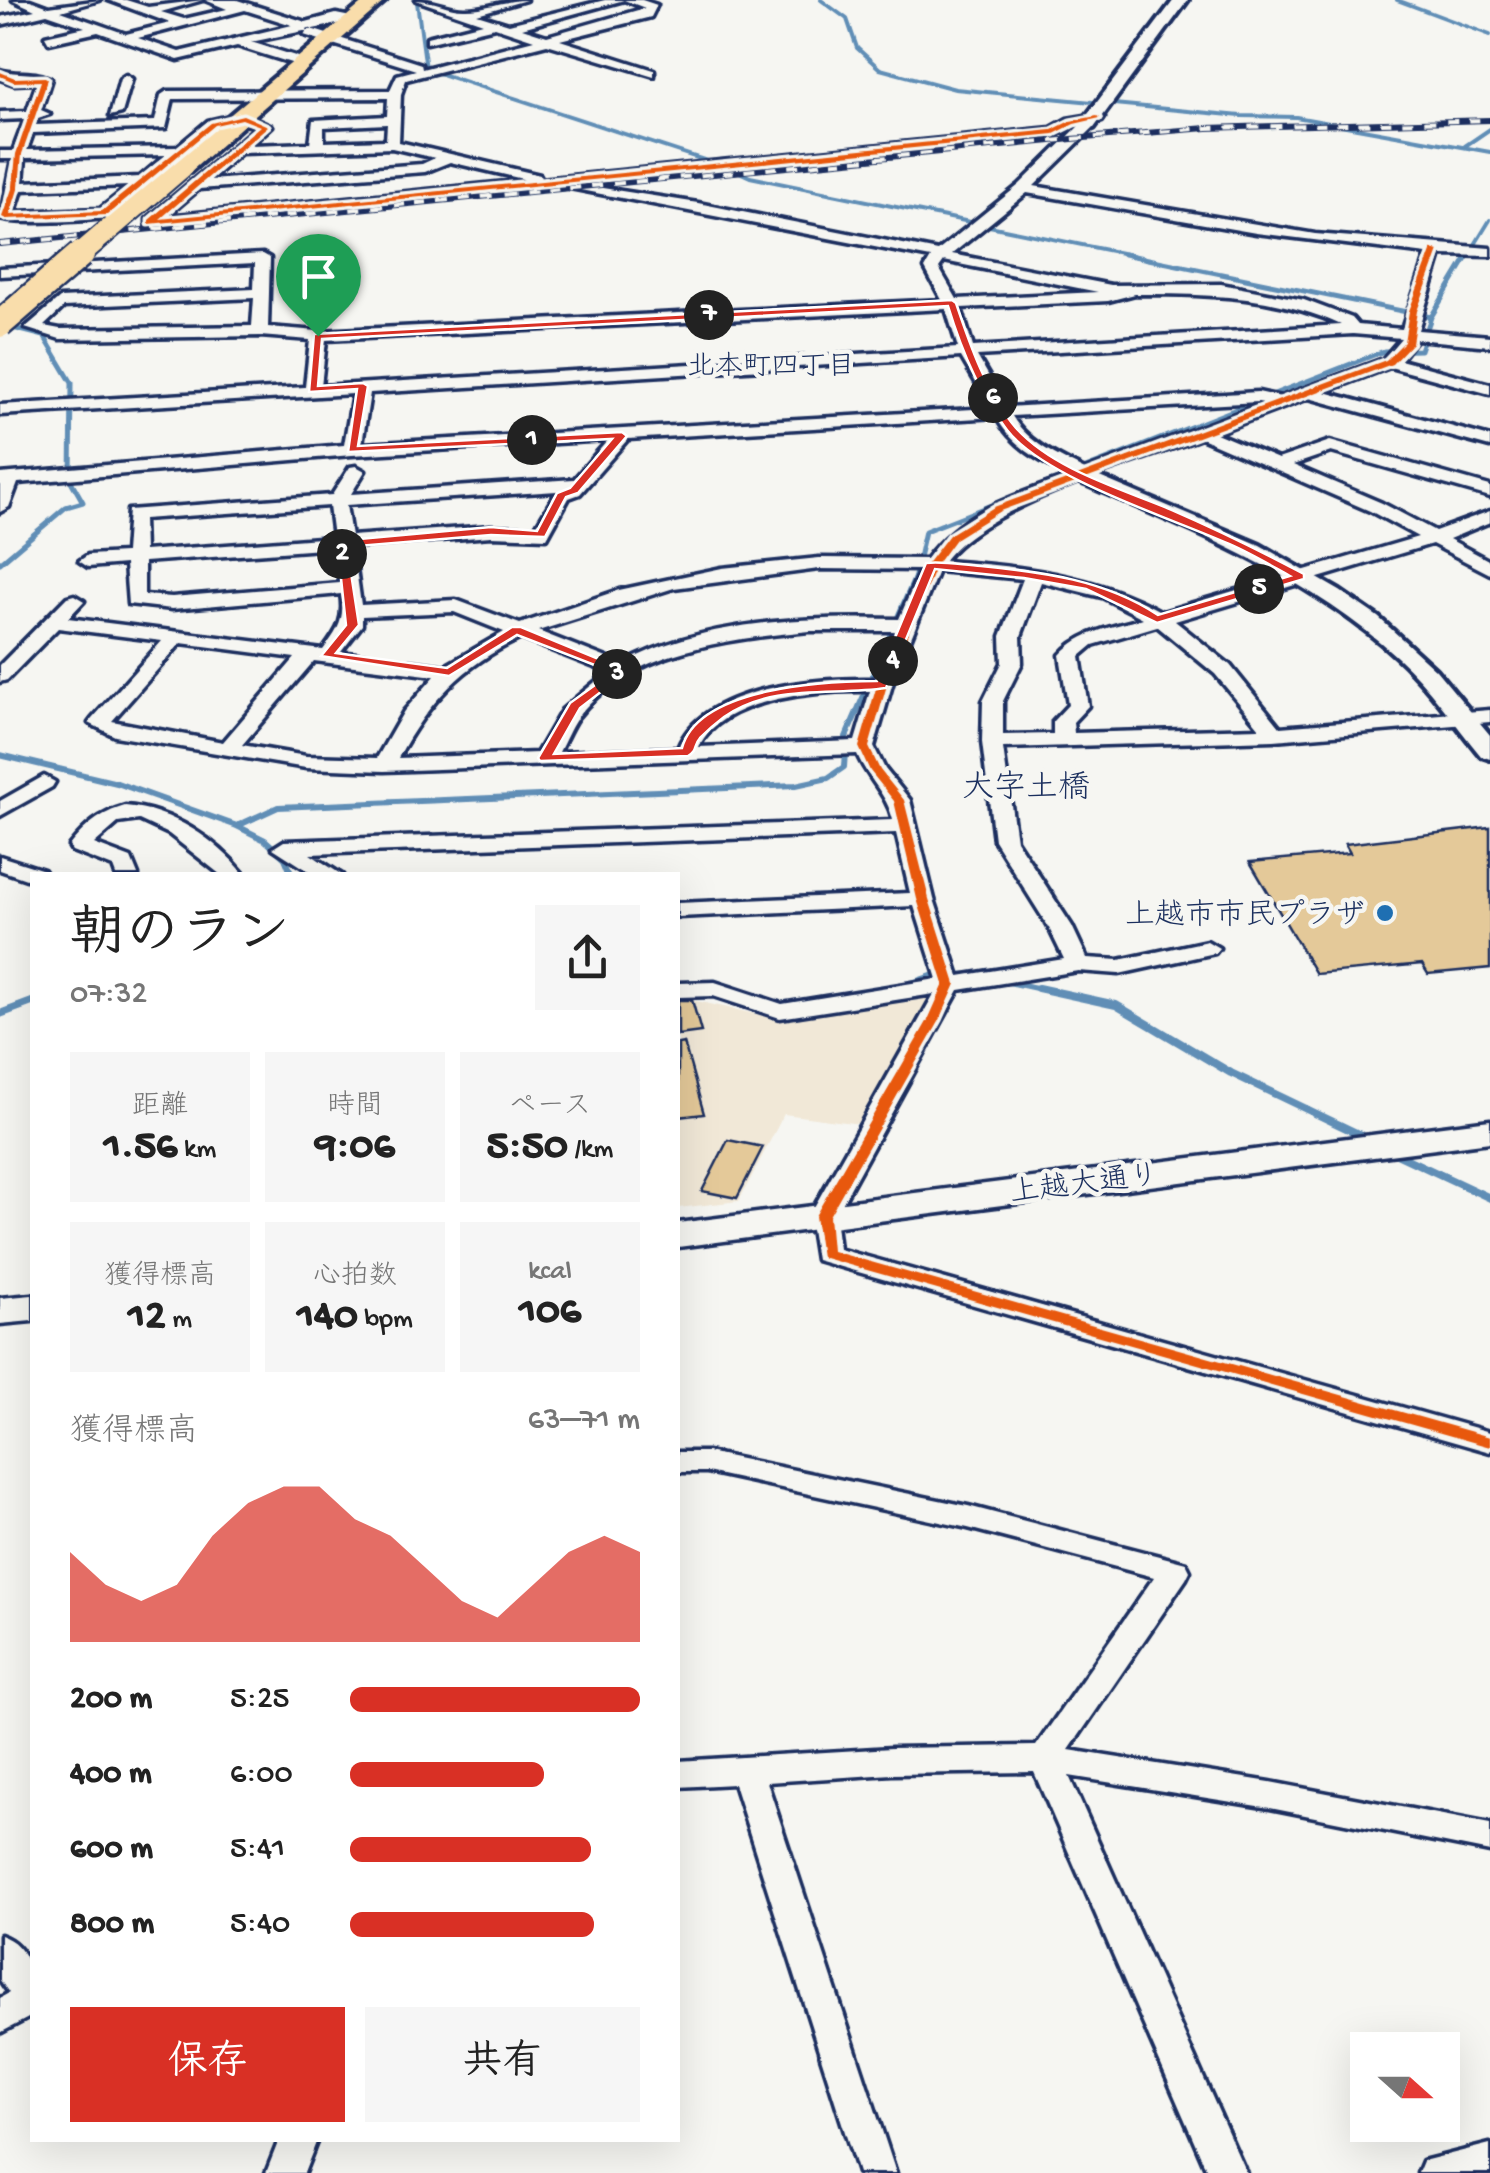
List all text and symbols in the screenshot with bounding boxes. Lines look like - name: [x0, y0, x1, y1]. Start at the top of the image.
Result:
- pin: [276, 234, 361, 337]
- icon: arrive: [291, 249, 346, 304]
- pin: 7: [684, 290, 734, 340]
- text: 7: [702, 298, 716, 331]
- district label: 北本町四丁目: [687, 351, 855, 385]
- pin: 6: [968, 373, 1018, 423]
- text: 6: [986, 381, 1000, 414]
- pin: 1: [507, 415, 557, 465]
- text: 1: [526, 423, 538, 456]
- pin: 2: [317, 529, 367, 579]
- text: 2: [335, 537, 349, 570]
- pin: 5: [1234, 564, 1284, 614]
- text: 5: [1252, 572, 1266, 605]
- pin: 4: [868, 636, 918, 686]
- text: 4: [886, 644, 900, 677]
- pin: 3: [592, 649, 642, 699]
- text: 3: [610, 657, 624, 690]
- district label: 大字土橋: [962, 770, 1090, 809]
- place label: 上越市市民プラザ: [1125, 899, 1365, 935]
- marker: 上越市市民プラザ: [1374, 902, 1396, 924]
- button: share: [535, 905, 640, 1010]
- text: 朝のラン: [70, 906, 290, 970]
- text: 07:32: [70, 976, 147, 1014]
- text: 距離: [132, 1091, 188, 1124]
- text: 時間: [327, 1091, 383, 1124]
- text: ペース: [509, 1091, 591, 1124]
- text: 1.56: [104, 1124, 177, 1173]
- text: 9:06: [315, 1124, 395, 1173]
- text: 5:50: [487, 1124, 568, 1173]
- text: km: [177, 1134, 216, 1167]
- text: /km: [568, 1134, 613, 1167]
- street label: 上越大通り: [1008, 1159, 1161, 1213]
- text: kcal: [528, 1256, 572, 1289]
- text: 獲得標高: [104, 1261, 216, 1294]
- text: 心拍数: [313, 1261, 397, 1294]
- text: 106: [519, 1289, 581, 1338]
- text: 12: [128, 1294, 166, 1343]
- text: 140: [297, 1294, 358, 1343]
- text: m: [166, 1304, 192, 1337]
- text: bpm: [358, 1304, 413, 1337]
- text: 63–71 m: [528, 1402, 640, 1440]
- text: 獲得標高: [70, 1414, 198, 1452]
- text: 200 m: [70, 1681, 152, 1719]
- text: 5:25: [230, 1681, 289, 1719]
- text: 400 m: [70, 1756, 152, 1794]
- text: 6:00: [230, 1756, 293, 1794]
- text: 600 m: [70, 1831, 153, 1869]
- text: 5:41: [230, 1831, 285, 1869]
- text: 800 m: [70, 1906, 154, 1944]
- text: 5:40: [230, 1906, 290, 1944]
- button: 保存: [70, 2007, 345, 2122]
- button: 共有: [365, 2007, 640, 2122]
- north arrow: [1350, 2032, 1460, 2142]
- map controls: [1350, 2032, 1460, 2142]

